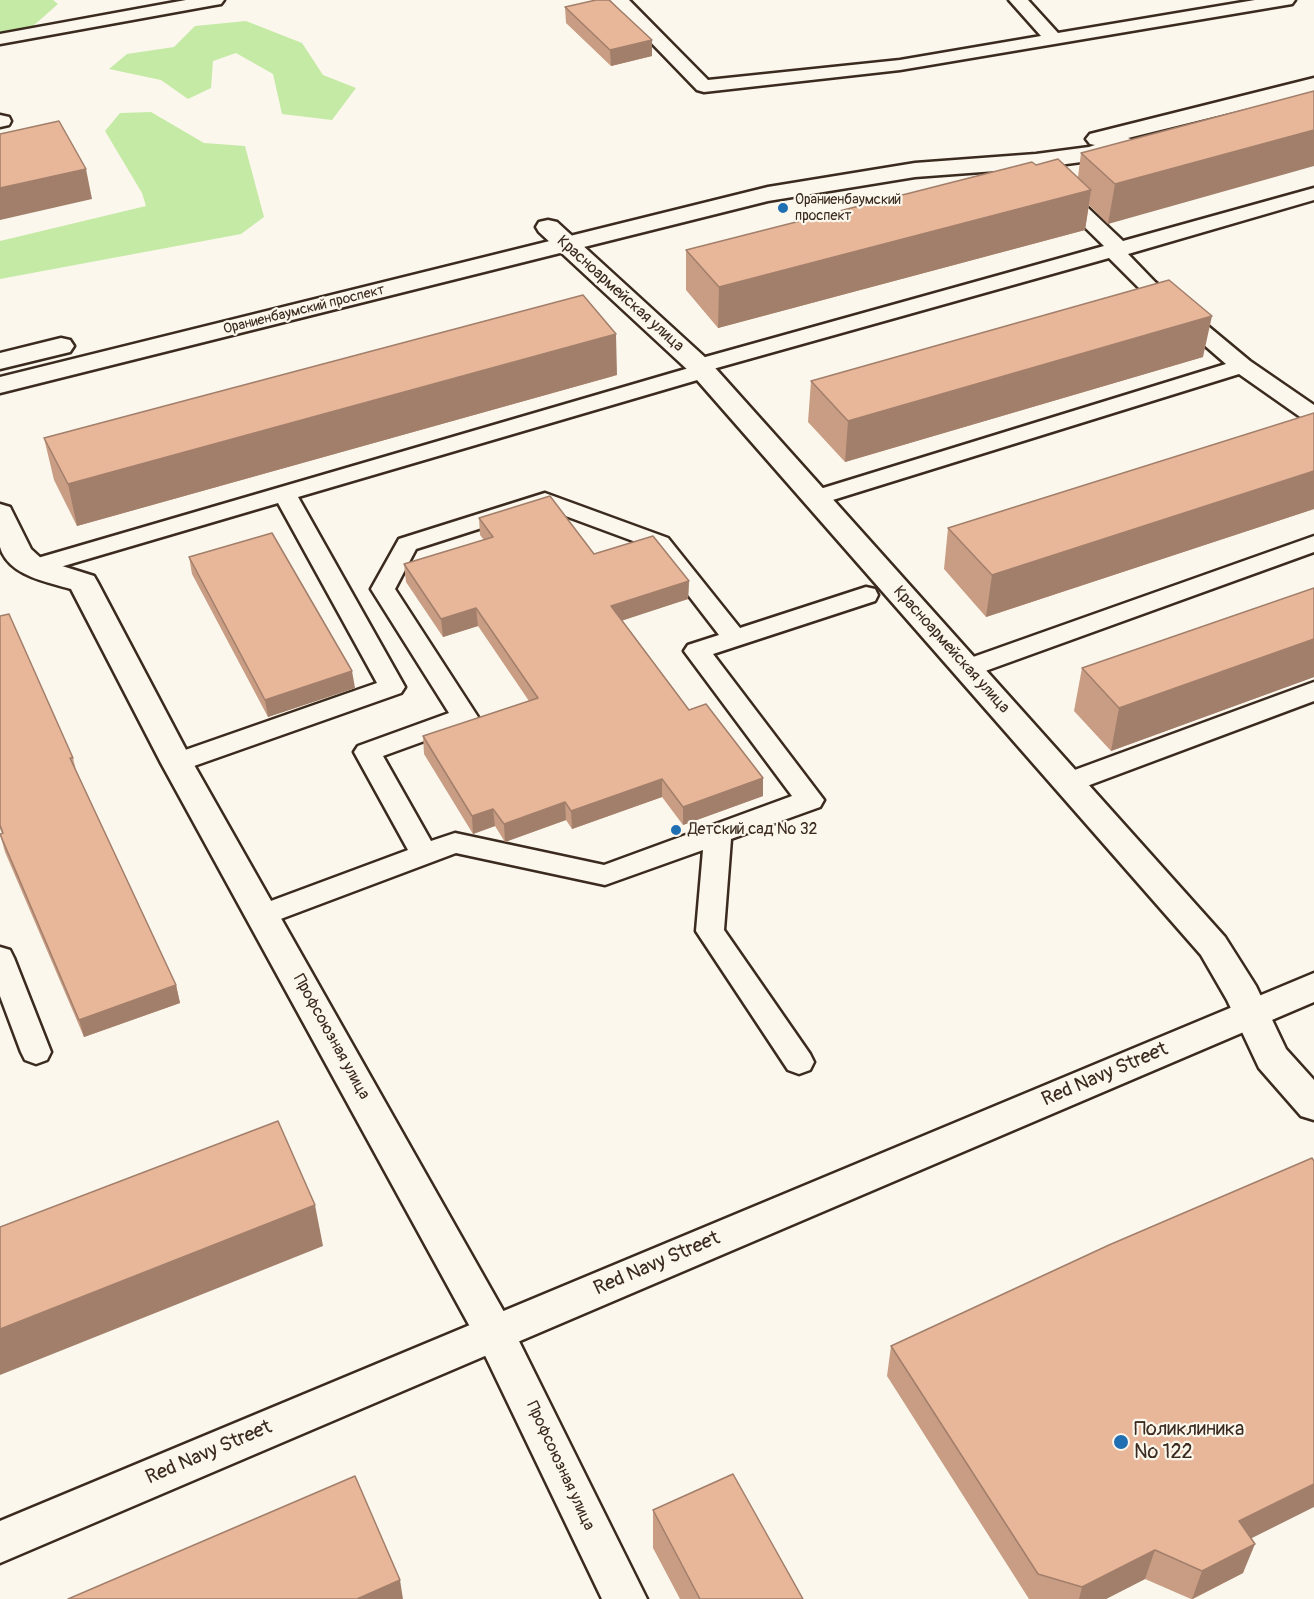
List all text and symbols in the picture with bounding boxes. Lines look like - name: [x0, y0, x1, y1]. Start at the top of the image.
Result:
- place label: Ораниенбаумский проспект: [795, 192, 901, 225]
- marker: Ораниенбаумский проспект: [776, 201, 790, 215]
- street label: Красноармейская улица: [552, 232, 688, 356]
- street label: Ораниенбаумский проспект: [222, 282, 386, 338]
- street label: Красноармейская улица: [889, 582, 1013, 718]
- place label: Детский сад № 32: [688, 820, 818, 840]
- marker: Детский сад № 32: [669, 823, 683, 837]
- street label: Профсоюзная улица: [289, 971, 373, 1103]
- street label: Red Navy Street: [1038, 1038, 1172, 1112]
- street label: Red Navy Street: [590, 1227, 724, 1301]
- street label: Профсоюзная улица: [522, 1398, 598, 1534]
- street label: Red Navy Street: [142, 1416, 276, 1490]
- place label: Поликлиника № 122: [1134, 1418, 1244, 1465]
- marker: Поликлиника № 122: [1112, 1433, 1130, 1451]

